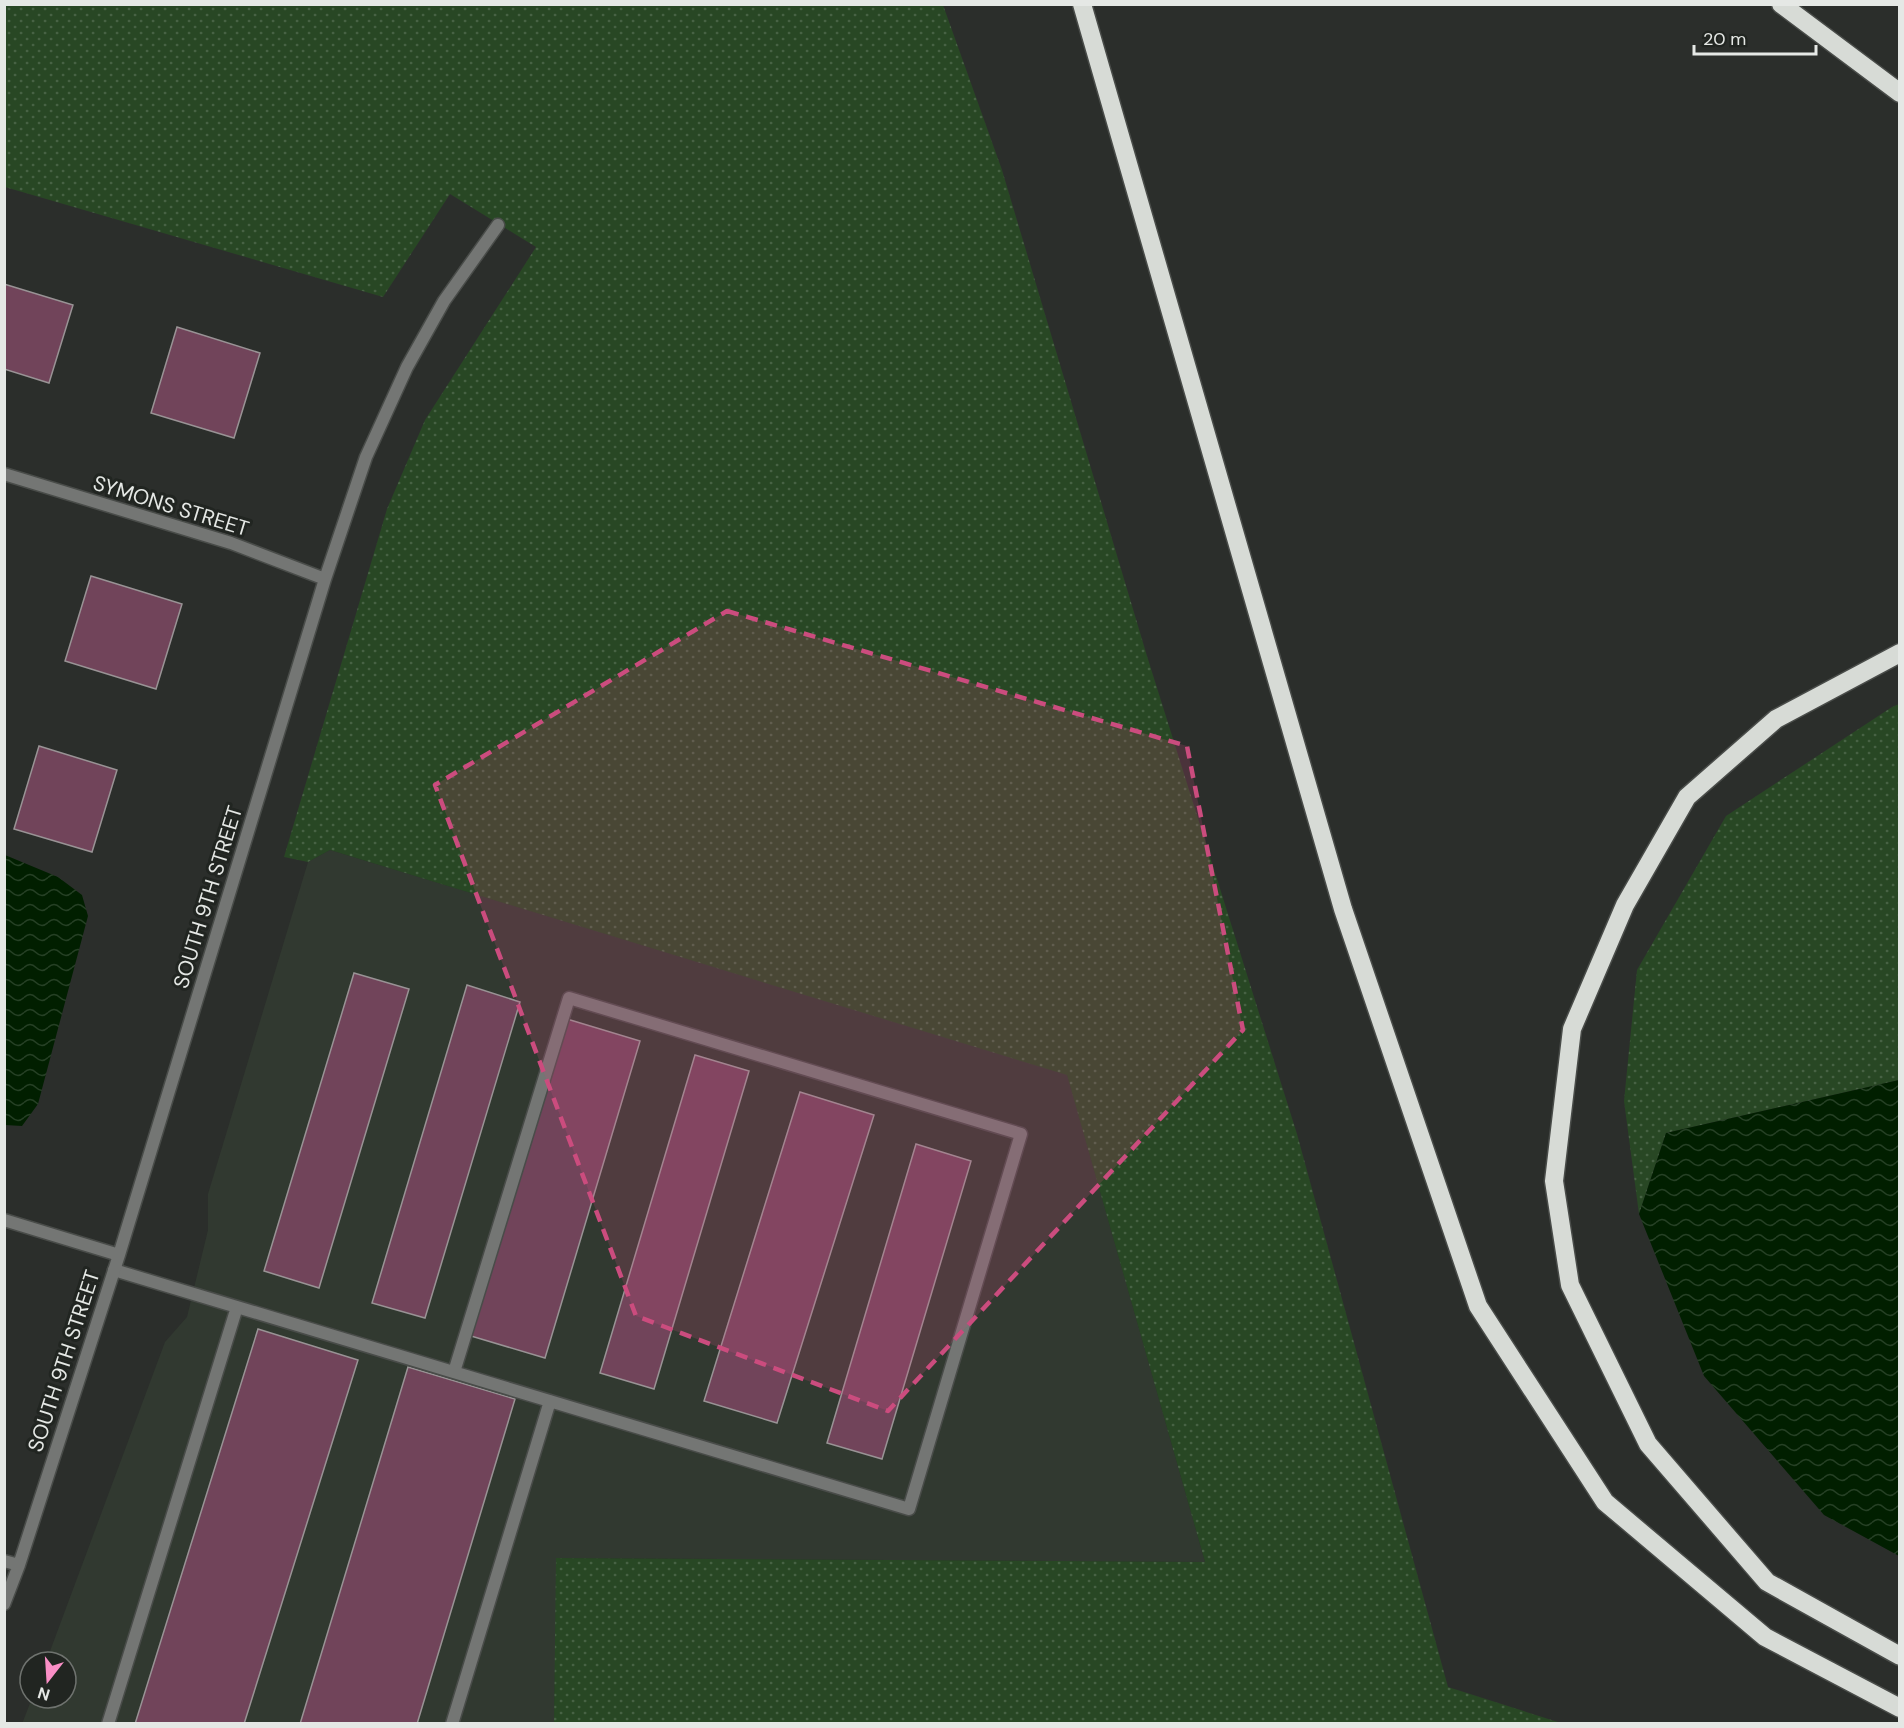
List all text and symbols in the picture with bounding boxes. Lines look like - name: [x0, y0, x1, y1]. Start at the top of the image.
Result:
- scale bar: [1694, 18, 1816, 56]
- text: 20 m: [1703, 27, 1746, 51]
- street label: SYMONS STREET: [90, 469, 253, 543]
- street label: SOUTH 9TH STREET: [167, 802, 249, 992]
- street label: SOUTH 9TH STREET: [21, 1266, 107, 1455]
- north arrow: [18, 1650, 78, 1710]
- text: N: [35, 1682, 52, 1706]

